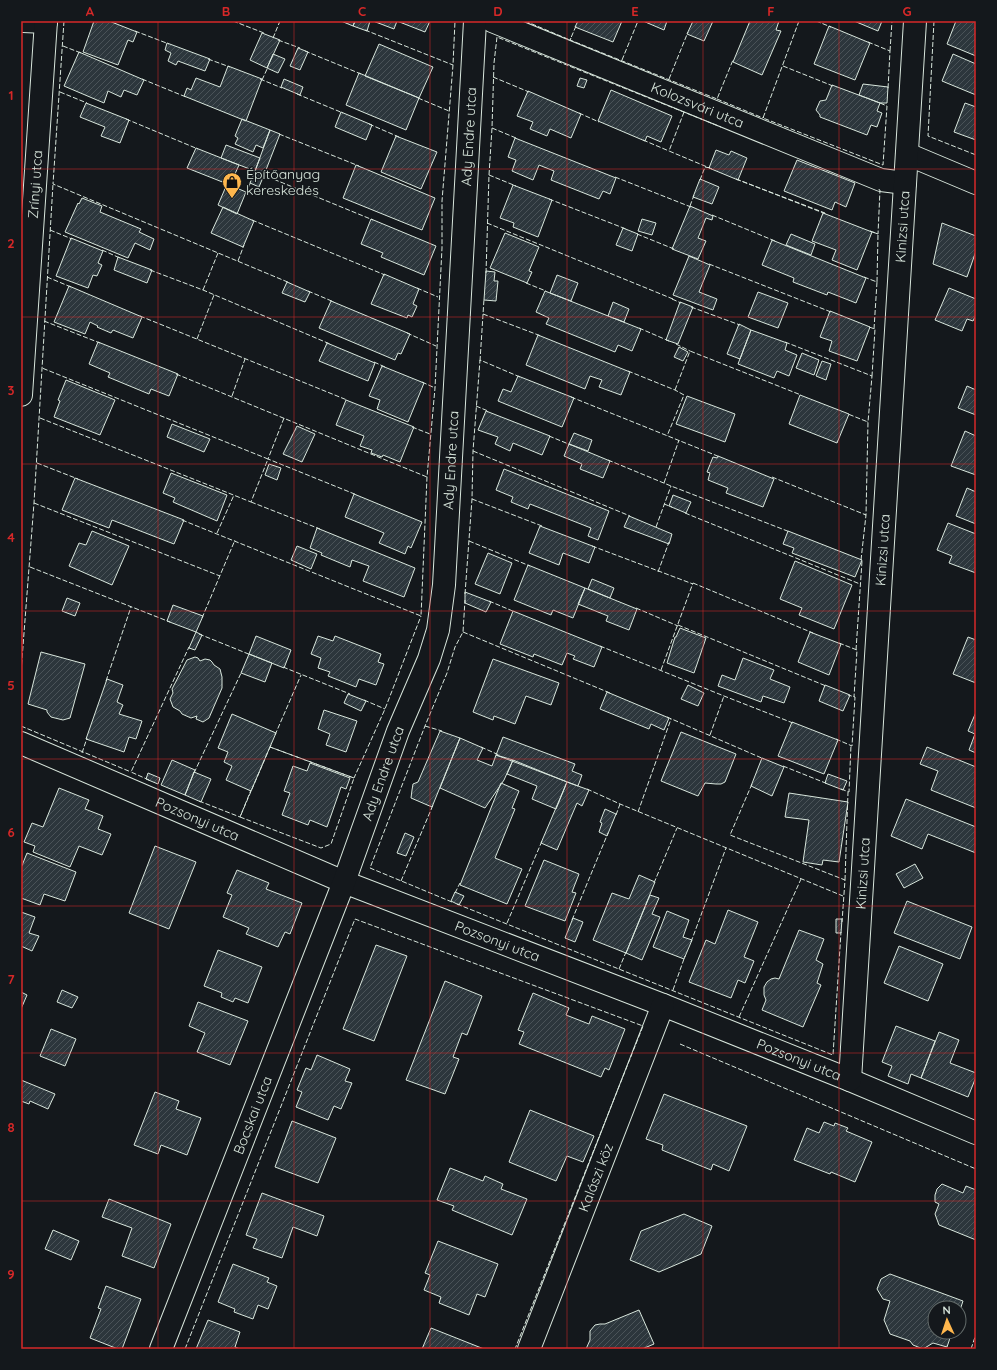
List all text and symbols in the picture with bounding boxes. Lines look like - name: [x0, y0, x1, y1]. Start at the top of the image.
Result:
- text: A: [86, 3, 95, 19]
- text: B: [222, 3, 230, 19]
- text: C: [358, 3, 366, 19]
- text: D: [493, 3, 503, 19]
- text: E: [631, 3, 639, 19]
- text: F: [767, 3, 775, 19]
- text: G: [902, 3, 912, 19]
- street label: Kolozsvári utca: [648, 78, 747, 132]
- text: 1: [8, 87, 14, 103]
- street label: Ady Endre utca: [457, 87, 480, 187]
- street label: Zrínyi utca: [24, 150, 46, 219]
- place label: Építőanyag kereskedés: [246, 165, 320, 199]
- shop icon: Építőanyag kereskedés: [221, 171, 243, 199]
- street label: Kinizsi utca: [891, 190, 914, 263]
- text: 2: [7, 235, 15, 251]
- text: 3: [8, 382, 15, 398]
- street label: Ady Endre utca: [439, 410, 463, 510]
- street label: Kinizsi utca: [871, 513, 894, 587]
- text: 4: [7, 529, 15, 545]
- text: 5: [7, 677, 15, 693]
- street label: Ady Endre utca: [358, 723, 408, 823]
- street label: Pozsonyi utca: [153, 793, 242, 845]
- text: 6: [7, 824, 15, 840]
- street label: Kinizsi utca: [851, 837, 874, 910]
- street label: Pozsonyi utca: [452, 917, 542, 966]
- text: 7: [7, 971, 15, 987]
- street label: Pozsonyi utca: [754, 1035, 844, 1085]
- street label: Bocskai utca: [229, 1074, 276, 1157]
- text: 8: [7, 1119, 15, 1135]
- street label: Kalászi köz: [574, 1140, 617, 1215]
- text: 9: [7, 1266, 15, 1282]
- north arrow: [927, 1300, 967, 1340]
- text: N: [942, 1303, 951, 1317]

